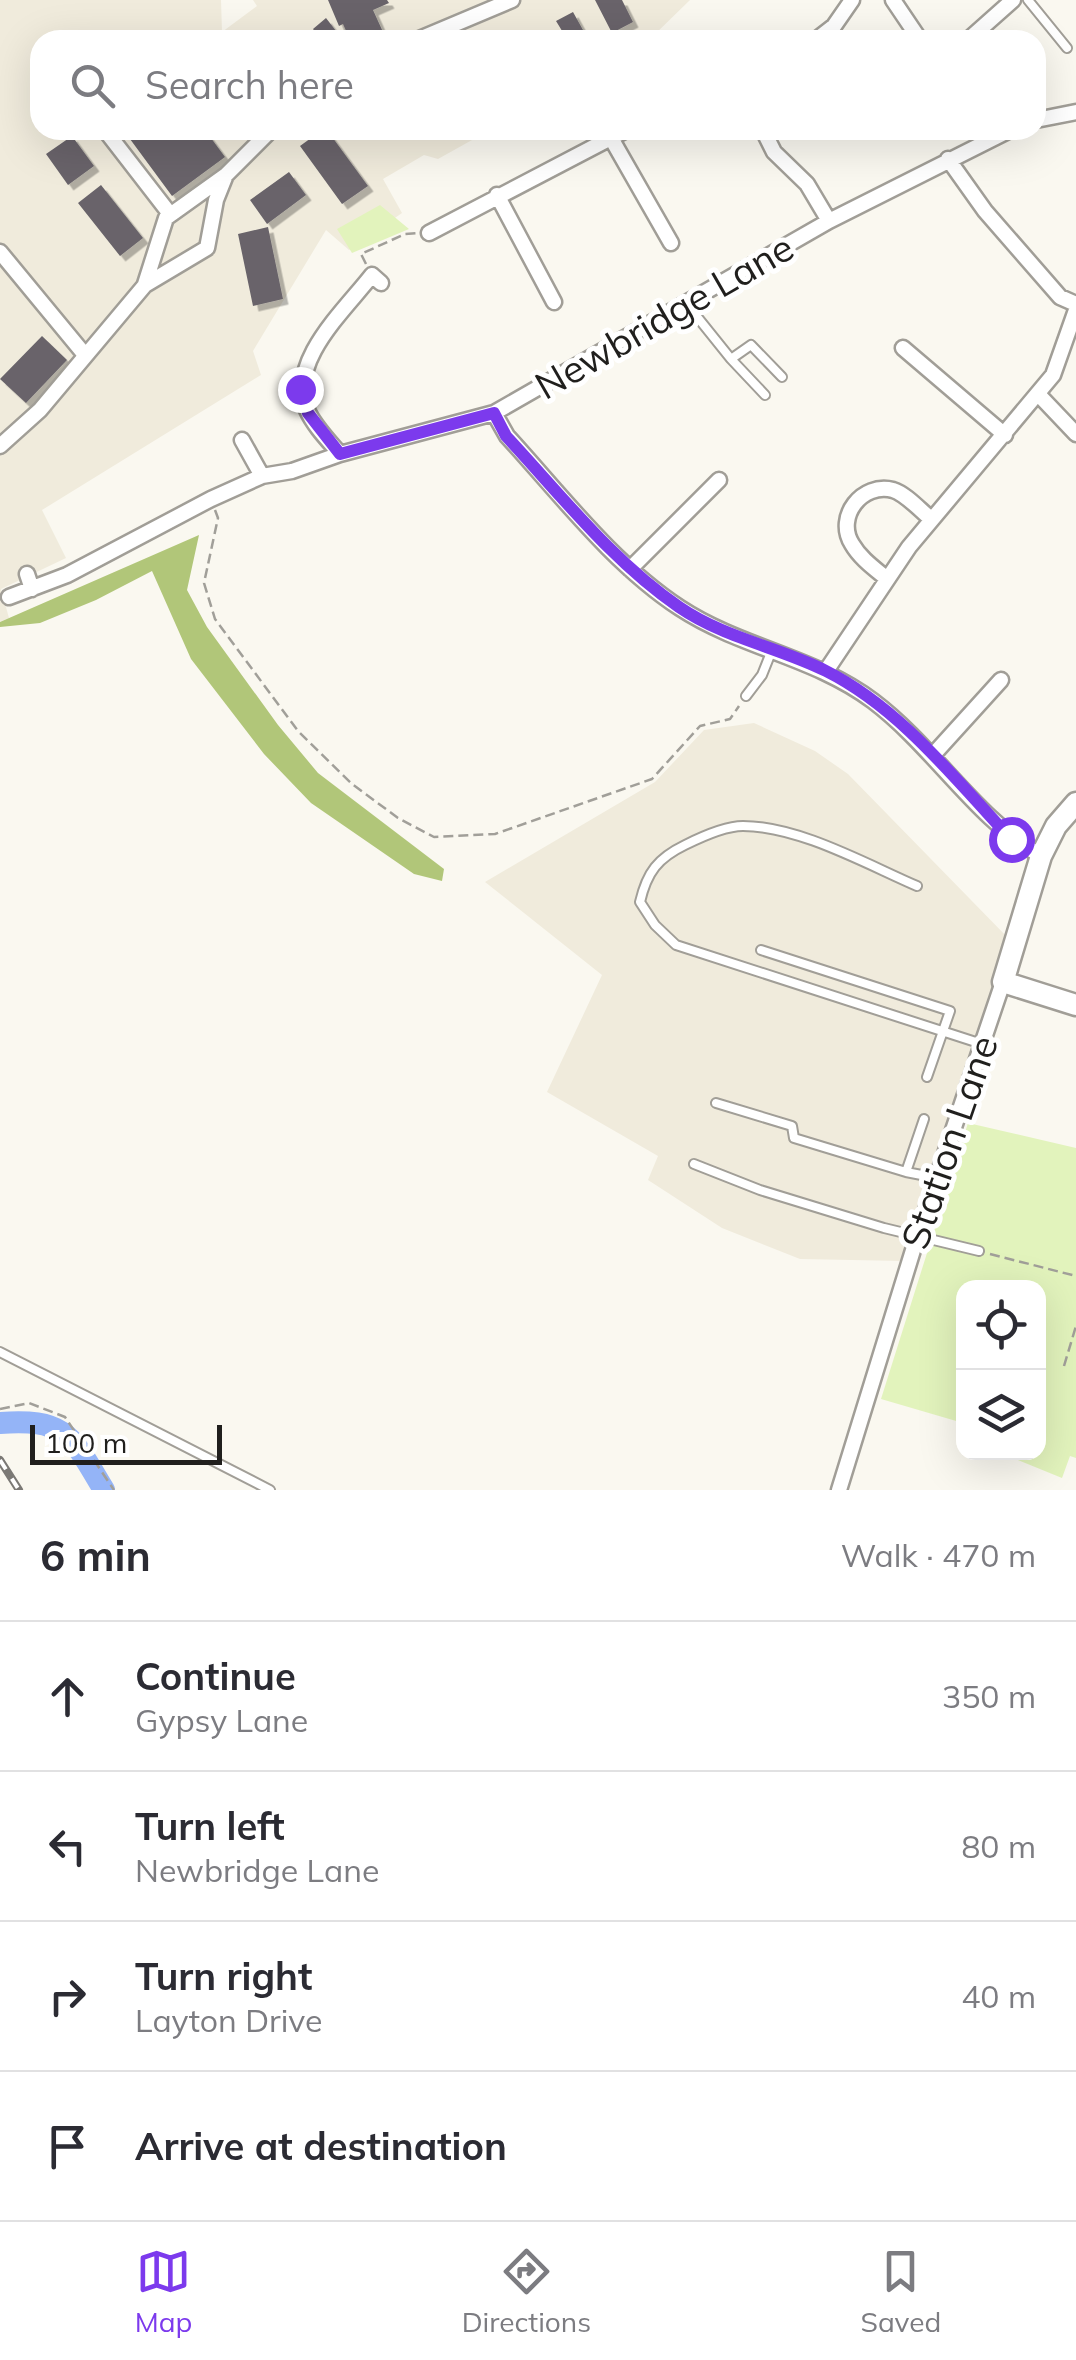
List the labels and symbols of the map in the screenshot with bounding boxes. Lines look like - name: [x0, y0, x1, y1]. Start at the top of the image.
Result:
- street label: Newbridge Lane: [526, 223, 802, 409]
- route end: [278, 367, 324, 413]
- route start: [989, 817, 1035, 863]
- street label: Station Lane: [890, 1029, 1008, 1255]
- scale bar: [30, 1420, 222, 1464]

